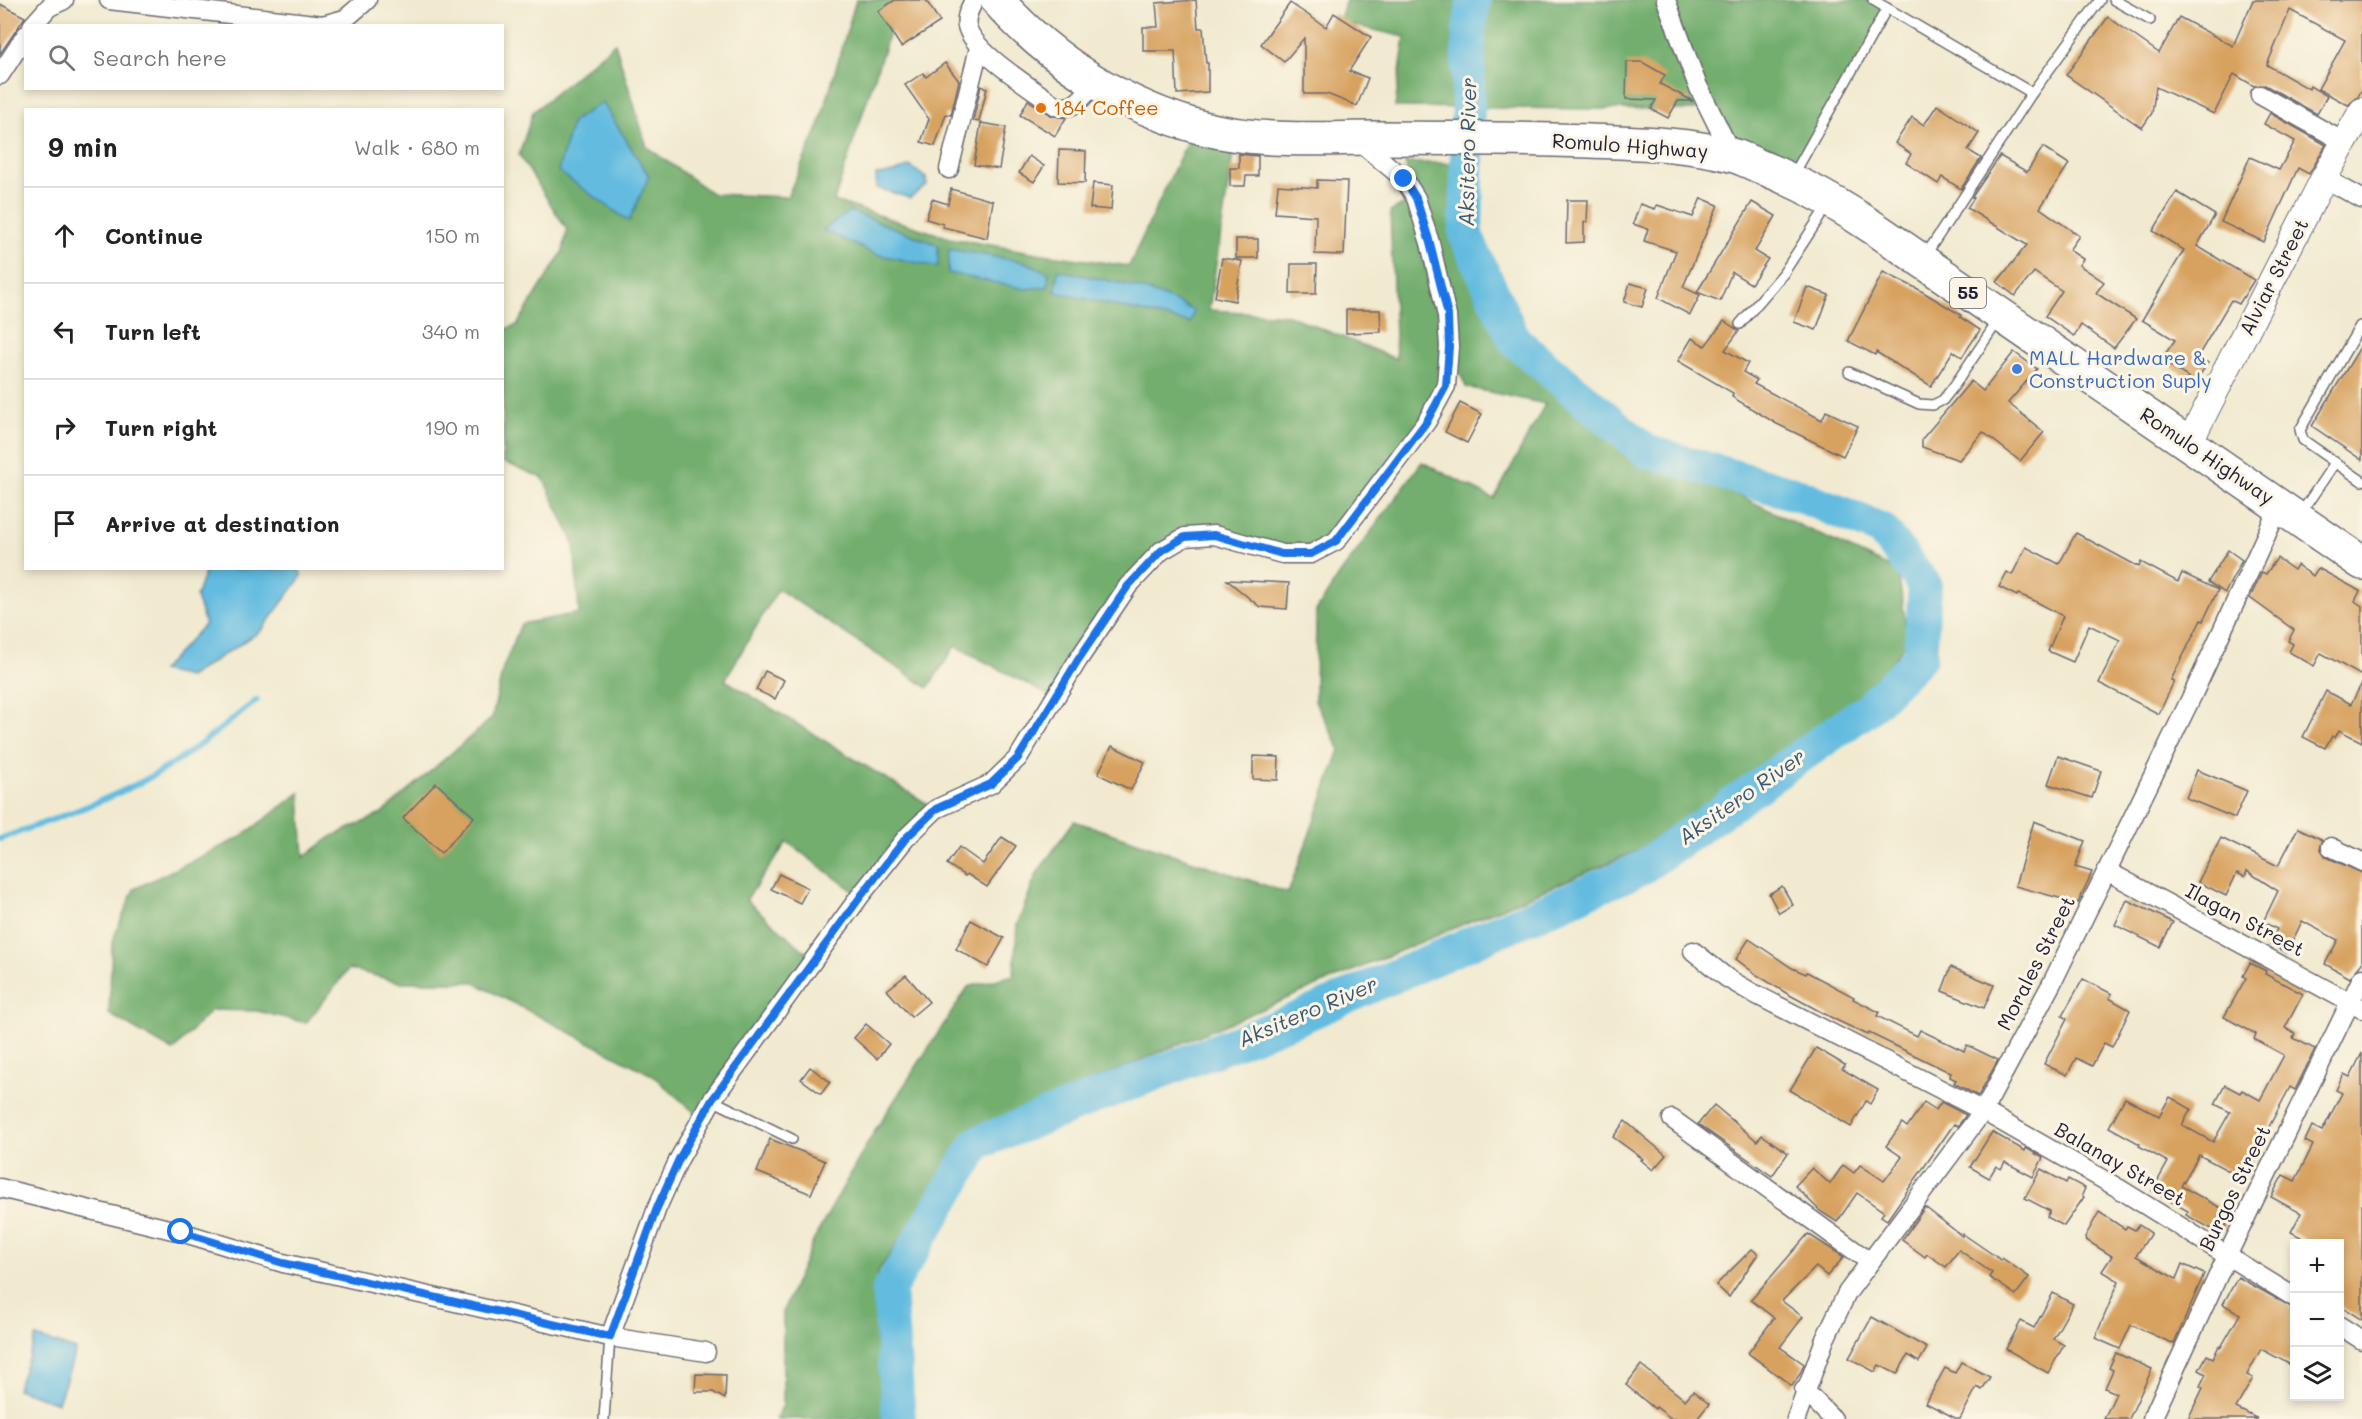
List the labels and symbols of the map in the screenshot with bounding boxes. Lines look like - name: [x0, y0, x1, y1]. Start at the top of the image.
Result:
- water label: Aksitero River: [1452, 77, 1481, 227]
- place label: 184 Coffee: [1053, 94, 1159, 120]
- marker: 184 Coffee: [1034, 101, 1048, 115]
- street label: Romulo Highway: [1551, 127, 1709, 163]
- route end: [1390, 165, 1416, 191]
- street label: Alviar Street: [2232, 214, 2314, 340]
- road number: 55: [1950, 278, 1986, 308]
- place label: MALL Hardware & Construction Suply: [2029, 344, 2212, 393]
- marker: MALL Hardware & Construction Suply: [2010, 362, 2024, 376]
- street label: Romulo Highway: [2135, 401, 2280, 510]
- water label: Aksitero River: [1672, 742, 1810, 850]
- street label: Ilagan Street: [2181, 877, 2310, 961]
- street label: Morales Street: [1990, 891, 2080, 1034]
- water label: Aksitero River: [1234, 969, 1381, 1052]
- street label: Balanay Street: [2051, 1115, 2190, 1211]
- street label: Burgos Street: [2192, 1120, 2276, 1255]
- route start: [167, 1218, 193, 1244]

